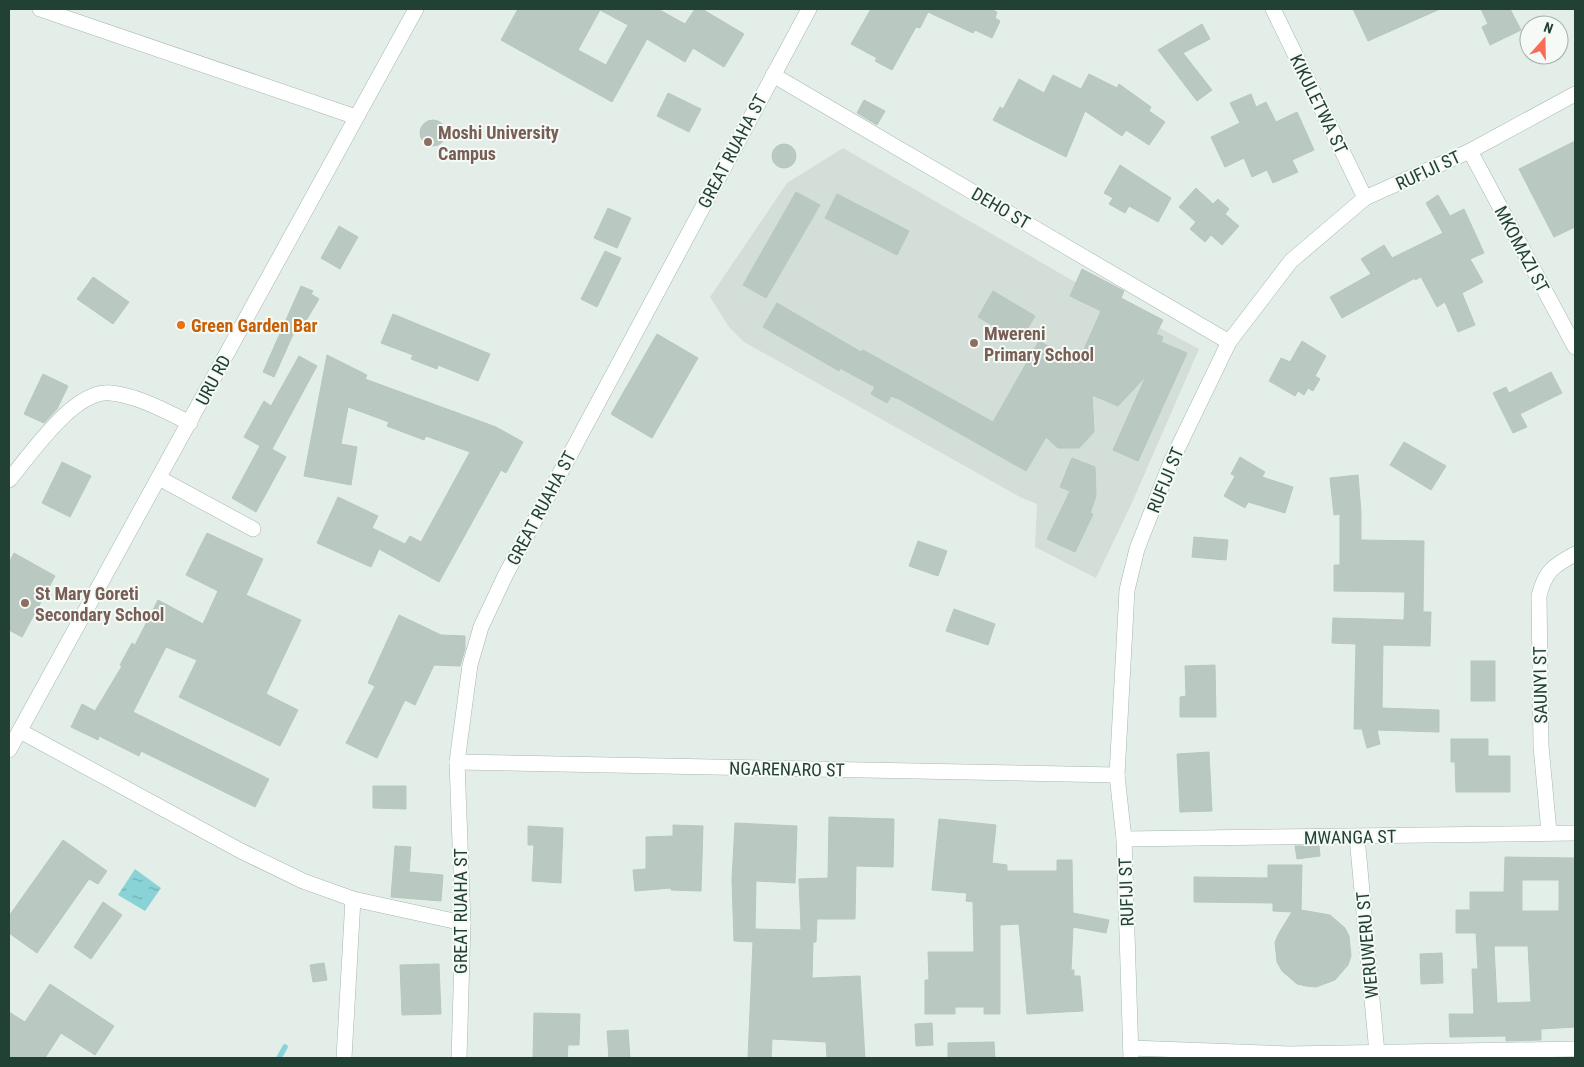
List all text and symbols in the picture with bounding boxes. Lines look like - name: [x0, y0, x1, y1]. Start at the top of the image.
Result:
- north arrow: [1519, 15, 1569, 65]
- text: N: [1542, 19, 1555, 37]
- street label: KIKULETWA ST: [1286, 51, 1352, 157]
- street label: GREAT RUAHA ST: [693, 90, 771, 212]
- place label: Moshi University Campus: [438, 122, 559, 164]
- marker: Moshi University Campus: [422, 136, 434, 148]
- street label: RUFIJI ST: [1392, 146, 1464, 194]
- street label: DEHO ST: [968, 183, 1034, 233]
- street label: MKOMAZI ST: [1490, 202, 1554, 296]
- place label: Green Garden Bar: [191, 315, 317, 336]
- marker: Green Garden Bar: [175, 319, 187, 331]
- place label: Mwereni Primary School: [984, 323, 1094, 365]
- marker: Mwereni Primary School: [968, 337, 980, 349]
- street label: URU RD: [191, 351, 235, 409]
- street label: RUFIJI ST: [1142, 444, 1188, 516]
- street label: GREAT RUAHA ST: [502, 447, 580, 569]
- place label: St Mary Goreti Secondary School: [35, 583, 164, 625]
- marker: St Mary Goreti Secondary School: [19, 597, 31, 609]
- street label: SAUNYI ST: [1529, 646, 1551, 724]
- street label: NGARENARO ST: [729, 757, 845, 781]
- street label: MWANGA ST: [1304, 826, 1396, 848]
- street label: GREAT RUAHA ST: [450, 848, 471, 974]
- street label: RUFIJI ST: [1114, 857, 1138, 927]
- street label: WERUWERU ST: [1352, 891, 1382, 999]

